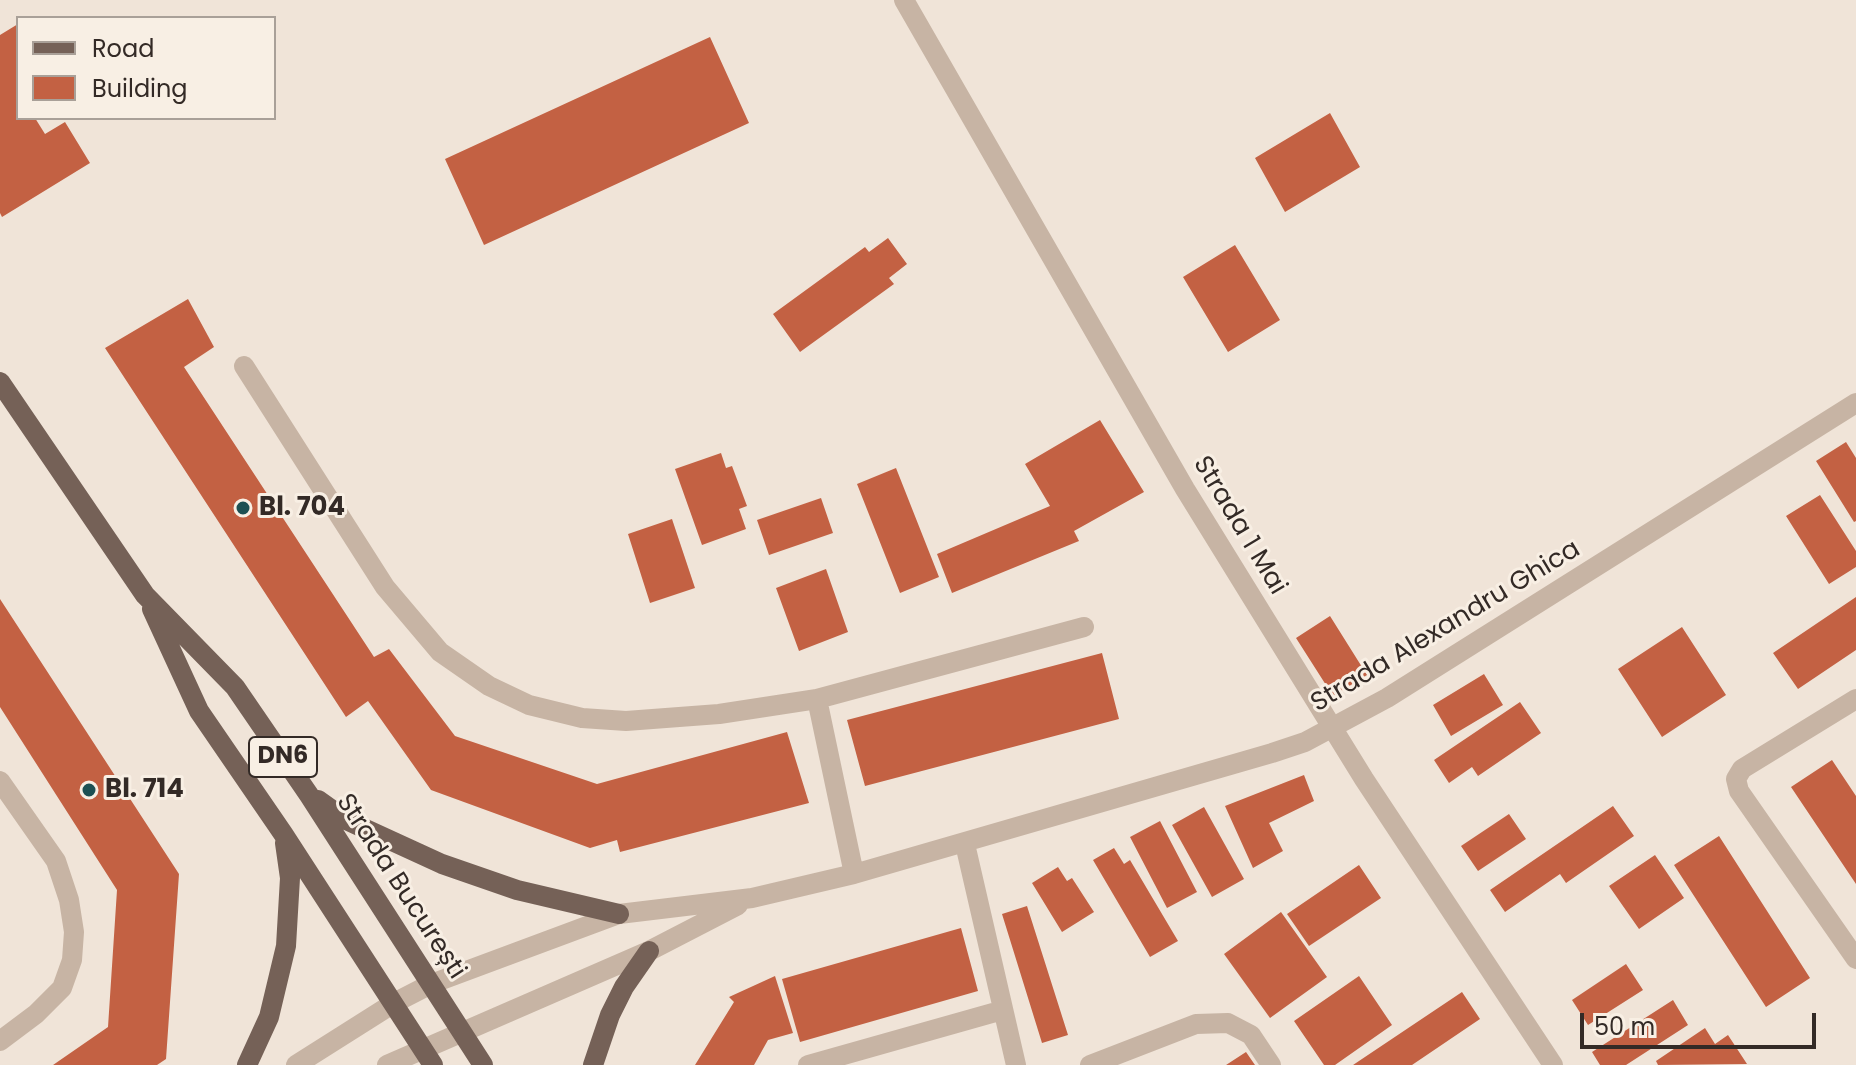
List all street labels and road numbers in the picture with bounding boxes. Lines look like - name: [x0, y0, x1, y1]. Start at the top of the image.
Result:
- street label: Strada 1 Mai: [1186, 451, 1292, 601]
- street label: Strada Alexandru Ghica: [1306, 534, 1586, 720]
- road number: DN6: [249, 737, 317, 777]
- street label: Strada București: [329, 789, 471, 985]

